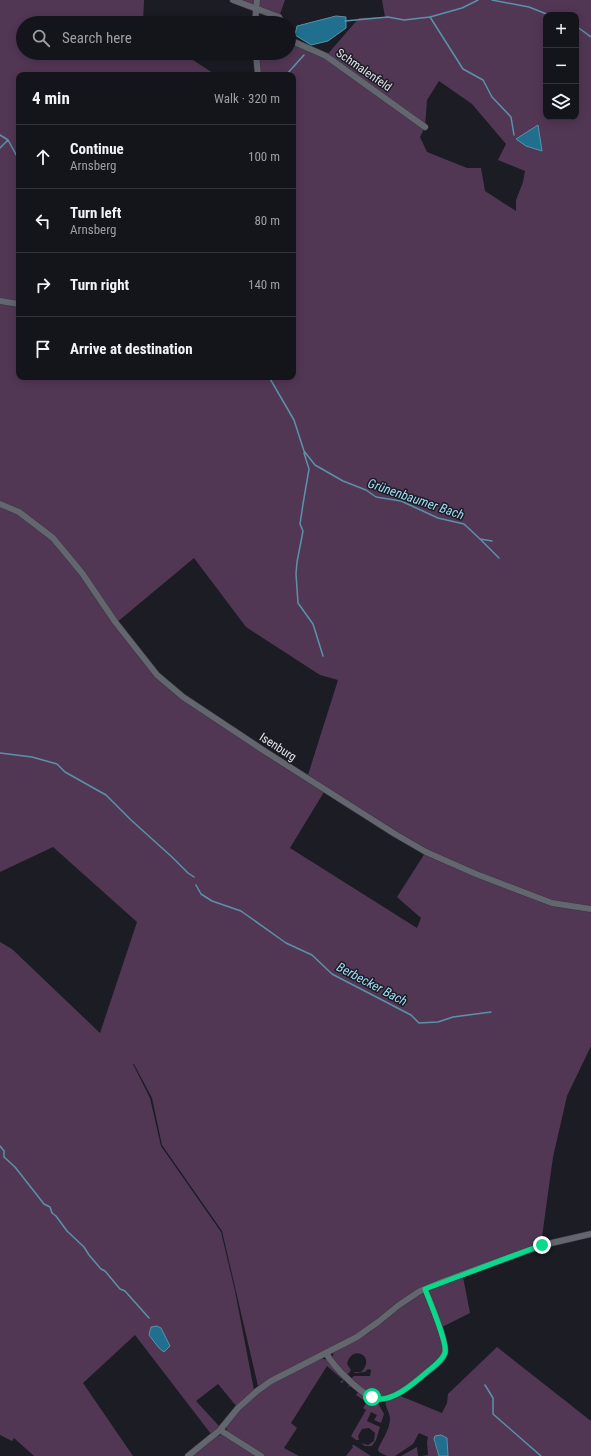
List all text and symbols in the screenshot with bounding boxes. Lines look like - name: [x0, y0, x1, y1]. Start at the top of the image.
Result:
- map controls: [543, 12, 579, 120]
- button: +: [543, 12, 579, 48]
- search box: [16, 16, 296, 60]
- icon: search: [30, 27, 52, 49]
- text: Search here: [62, 29, 132, 47]
- street label: Schmalenfeld: [334, 46, 394, 94]
- button: −: [543, 48, 579, 84]
- button: layers: [543, 84, 579, 120]
- text: 4 min: [32, 88, 70, 108]
- text: Walk · 320 m: [214, 91, 280, 106]
- text: Continue: [70, 140, 124, 158]
- icon: ahead: [32, 146, 54, 168]
- text: 100 m: [248, 149, 280, 164]
- text: Arnsberg: [70, 158, 116, 173]
- text: Turn left: [70, 204, 121, 222]
- icon: left: [32, 210, 54, 232]
- text: 80 m: [254, 213, 280, 228]
- text: Arnsberg: [70, 222, 116, 237]
- icon: right: [32, 274, 54, 296]
- text: Turn right: [70, 276, 129, 294]
- text: 140 m: [248, 277, 280, 292]
- icon: arrive: [32, 338, 54, 360]
- text: Arrive at destination: [70, 340, 193, 358]
- water label: Grünenbaumer Bach: [366, 475, 466, 523]
- street label: Isenburg: [257, 730, 299, 764]
- water label: Berbecker Bach: [334, 959, 410, 1009]
- route end: [533, 1236, 551, 1254]
- route start: [363, 1388, 381, 1406]

